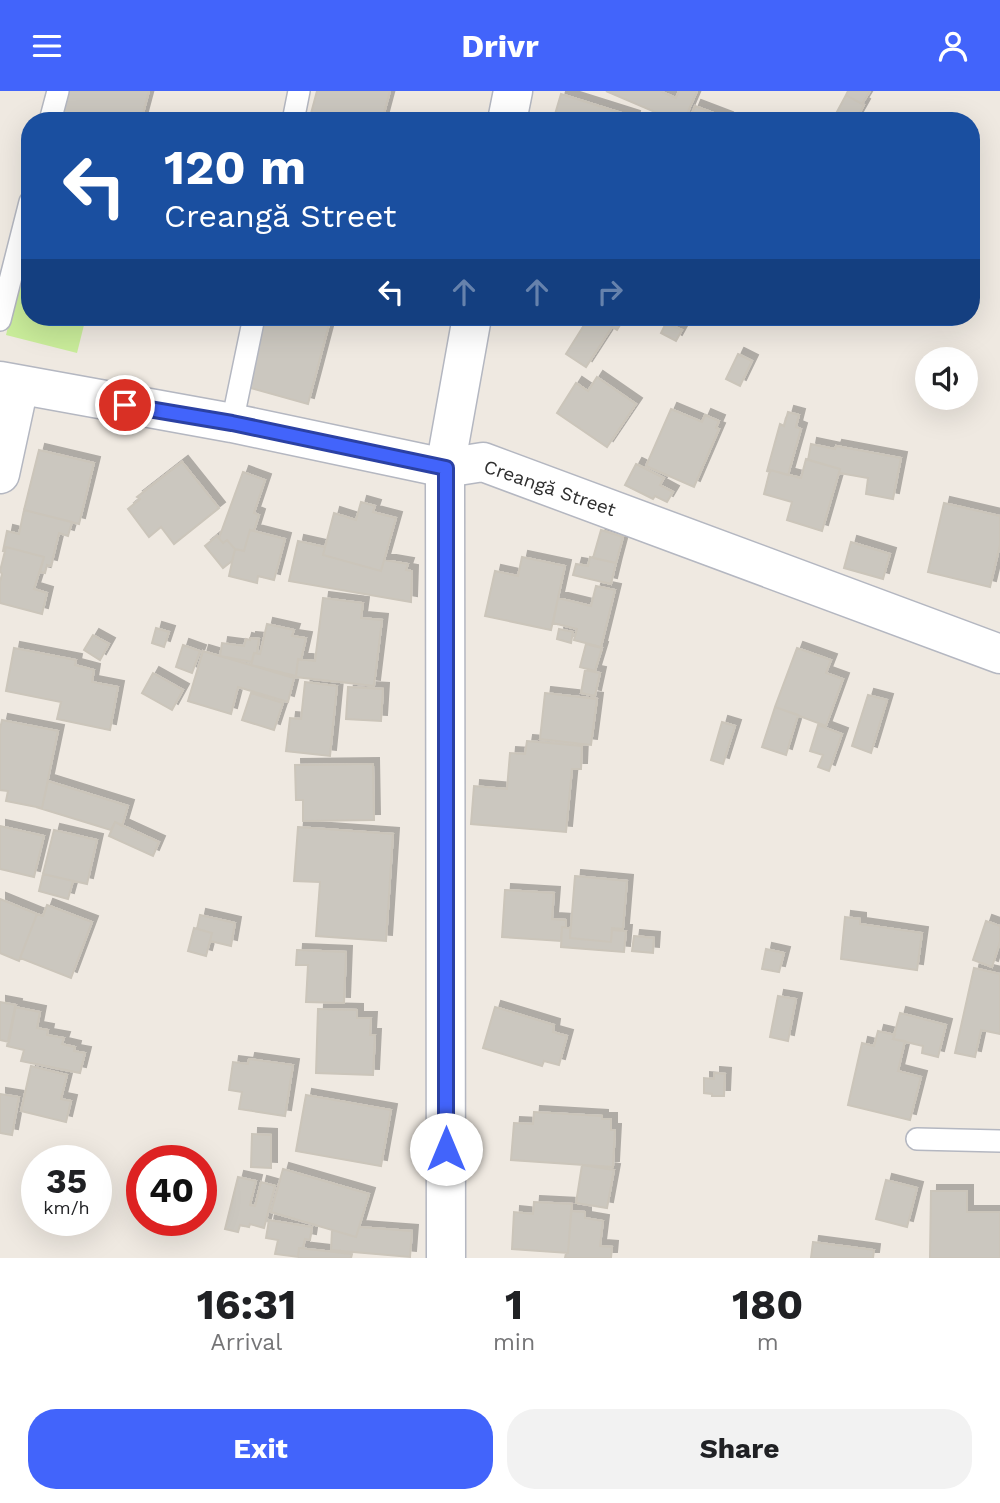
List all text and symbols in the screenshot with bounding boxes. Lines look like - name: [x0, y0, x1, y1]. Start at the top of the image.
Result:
- icon: menu: [28, 27, 66, 65]
- text: Drivr: [461, 27, 539, 65]
- icon: person: [934, 27, 972, 65]
- text: 120 m: [164, 138, 306, 196]
- icon: left: [49, 140, 140, 231]
- text: Creangă Street: [164, 197, 397, 235]
- icon: left: [372, 273, 410, 311]
- icon: ahead: [445, 273, 483, 311]
- icon: ahead: [518, 273, 556, 311]
- icon: right: [591, 273, 629, 311]
- map controls: [915, 347, 978, 410]
- button: sound: [915, 347, 978, 410]
- pin: [95, 375, 155, 435]
- icon: arrive: [106, 386, 144, 424]
- street label: Creangă Street: [481, 455, 619, 521]
- position arrow: [409, 1112, 483, 1186]
- speed limit sign: 40: [126, 1145, 217, 1236]
- text: 35: [46, 1160, 87, 1202]
- text: km/h: [43, 1197, 90, 1218]
- text: 16:31: [197, 1280, 296, 1329]
- text: 1: [505, 1280, 523, 1329]
- text: 180: [732, 1280, 803, 1329]
- text: Arrival: [211, 1329, 282, 1356]
- text: min: [493, 1329, 535, 1356]
- text: m: [757, 1329, 779, 1356]
- button: Exit: [28, 1409, 493, 1489]
- button: Share: [507, 1409, 972, 1489]

